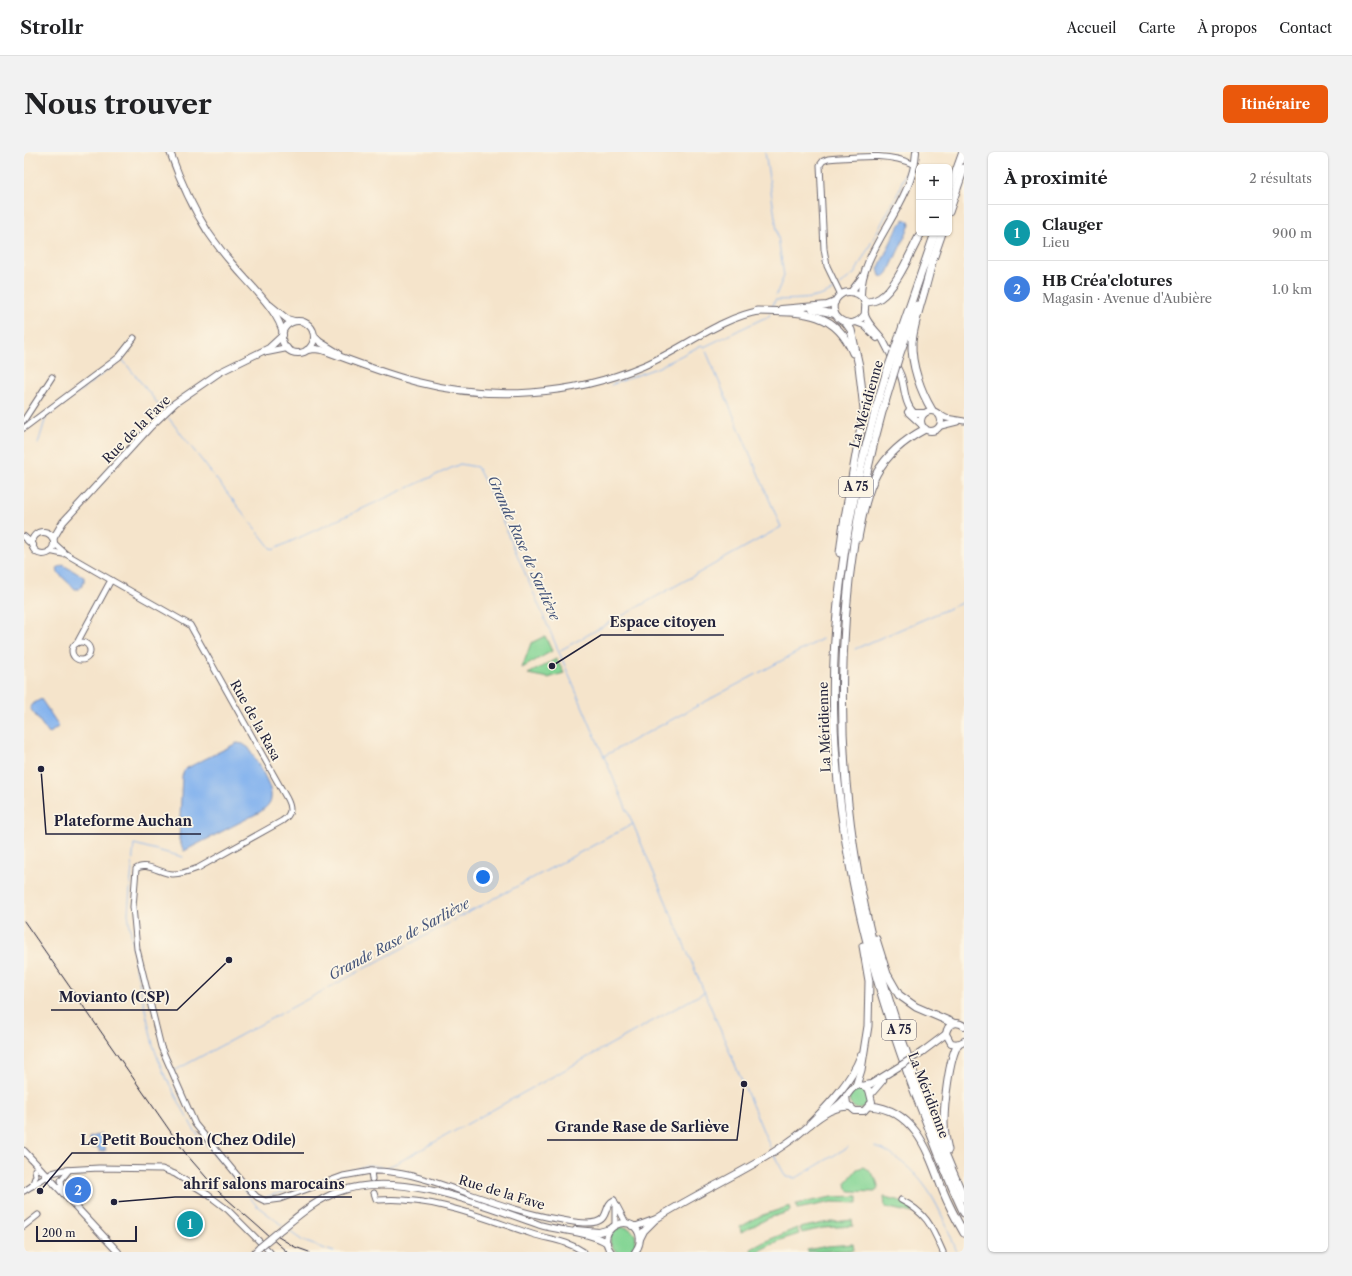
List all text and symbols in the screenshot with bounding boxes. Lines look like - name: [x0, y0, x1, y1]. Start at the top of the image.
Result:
- text: Strollr: [20, 16, 84, 39]
- text: Accueil: [1067, 19, 1117, 37]
- text: Carte: [1139, 19, 1175, 37]
- text: À propos: [1197, 19, 1257, 37]
- text: Contact: [1279, 19, 1332, 37]
- button: Itinéraire: [1223, 85, 1328, 123]
- text: Nous trouver: [24, 87, 212, 121]
- map controls: [916, 164, 952, 236]
- button: +: [916, 164, 952, 200]
- text: À proximité: [1004, 168, 1108, 188]
- text: 2 résultats: [1249, 170, 1312, 186]
- button: −: [916, 200, 952, 236]
- text: Clauger: [1042, 215, 1103, 234]
- text: 1: [1014, 225, 1020, 241]
- text: 900 m: [1272, 225, 1312, 241]
- text: Lieu: [1042, 234, 1070, 250]
- text: HB Créa'clotures: [1042, 271, 1172, 290]
- text: 2: [1013, 281, 1021, 297]
- text: 1.0 km: [1272, 281, 1312, 297]
- text: Magasin · Avenue d'Aubière: [1042, 290, 1212, 306]
- street label: La Méridienne: [846, 358, 886, 450]
- street label: Rue de la Fave: [99, 392, 173, 466]
- water label: Grande Rase de Sarliève: [484, 473, 565, 625]
- road number: A 75: [839, 477, 873, 497]
- callout: Espace citoyen: [601, 609, 724, 635]
- text: Espace citoyen: [610, 613, 717, 631]
- street label: Rue de la Rasa: [227, 677, 285, 763]
- street label: La Méridienne: [814, 681, 834, 773]
- callout: Plateforme Auchan: [46, 808, 201, 834]
- text: Plateforme Auchan: [54, 812, 193, 830]
- your location: [473, 867, 493, 887]
- water label: Grande Rase de Sarliève: [325, 894, 474, 984]
- callout: Movianto (CSP): [51, 984, 177, 1010]
- text: Movianto (CSP): [59, 988, 169, 1006]
- road number: A 75: [882, 1020, 916, 1040]
- street label: La Méridienne: [905, 1050, 953, 1140]
- callout: Grande Rase de Sarliève: [547, 1114, 737, 1140]
- text: Grande Rase de Sarliève: [555, 1118, 729, 1136]
- callout: Le Petit Bouchon (Chez Odile): [72, 1127, 304, 1153]
- text: Le Petit Bouchon (Chez Odile): [80, 1131, 296, 1149]
- callout: ahrif salons marocains: [175, 1171, 352, 1197]
- street label: Rue de la Fave: [457, 1171, 547, 1213]
- pin: 2: [65, 1175, 91, 1205]
- text: ahrif salons marocains: [183, 1175, 345, 1193]
- pin: 1: [177, 1209, 203, 1239]
- scale bar: [36, 1224, 137, 1243]
- text: 200 m: [42, 1226, 75, 1240]

